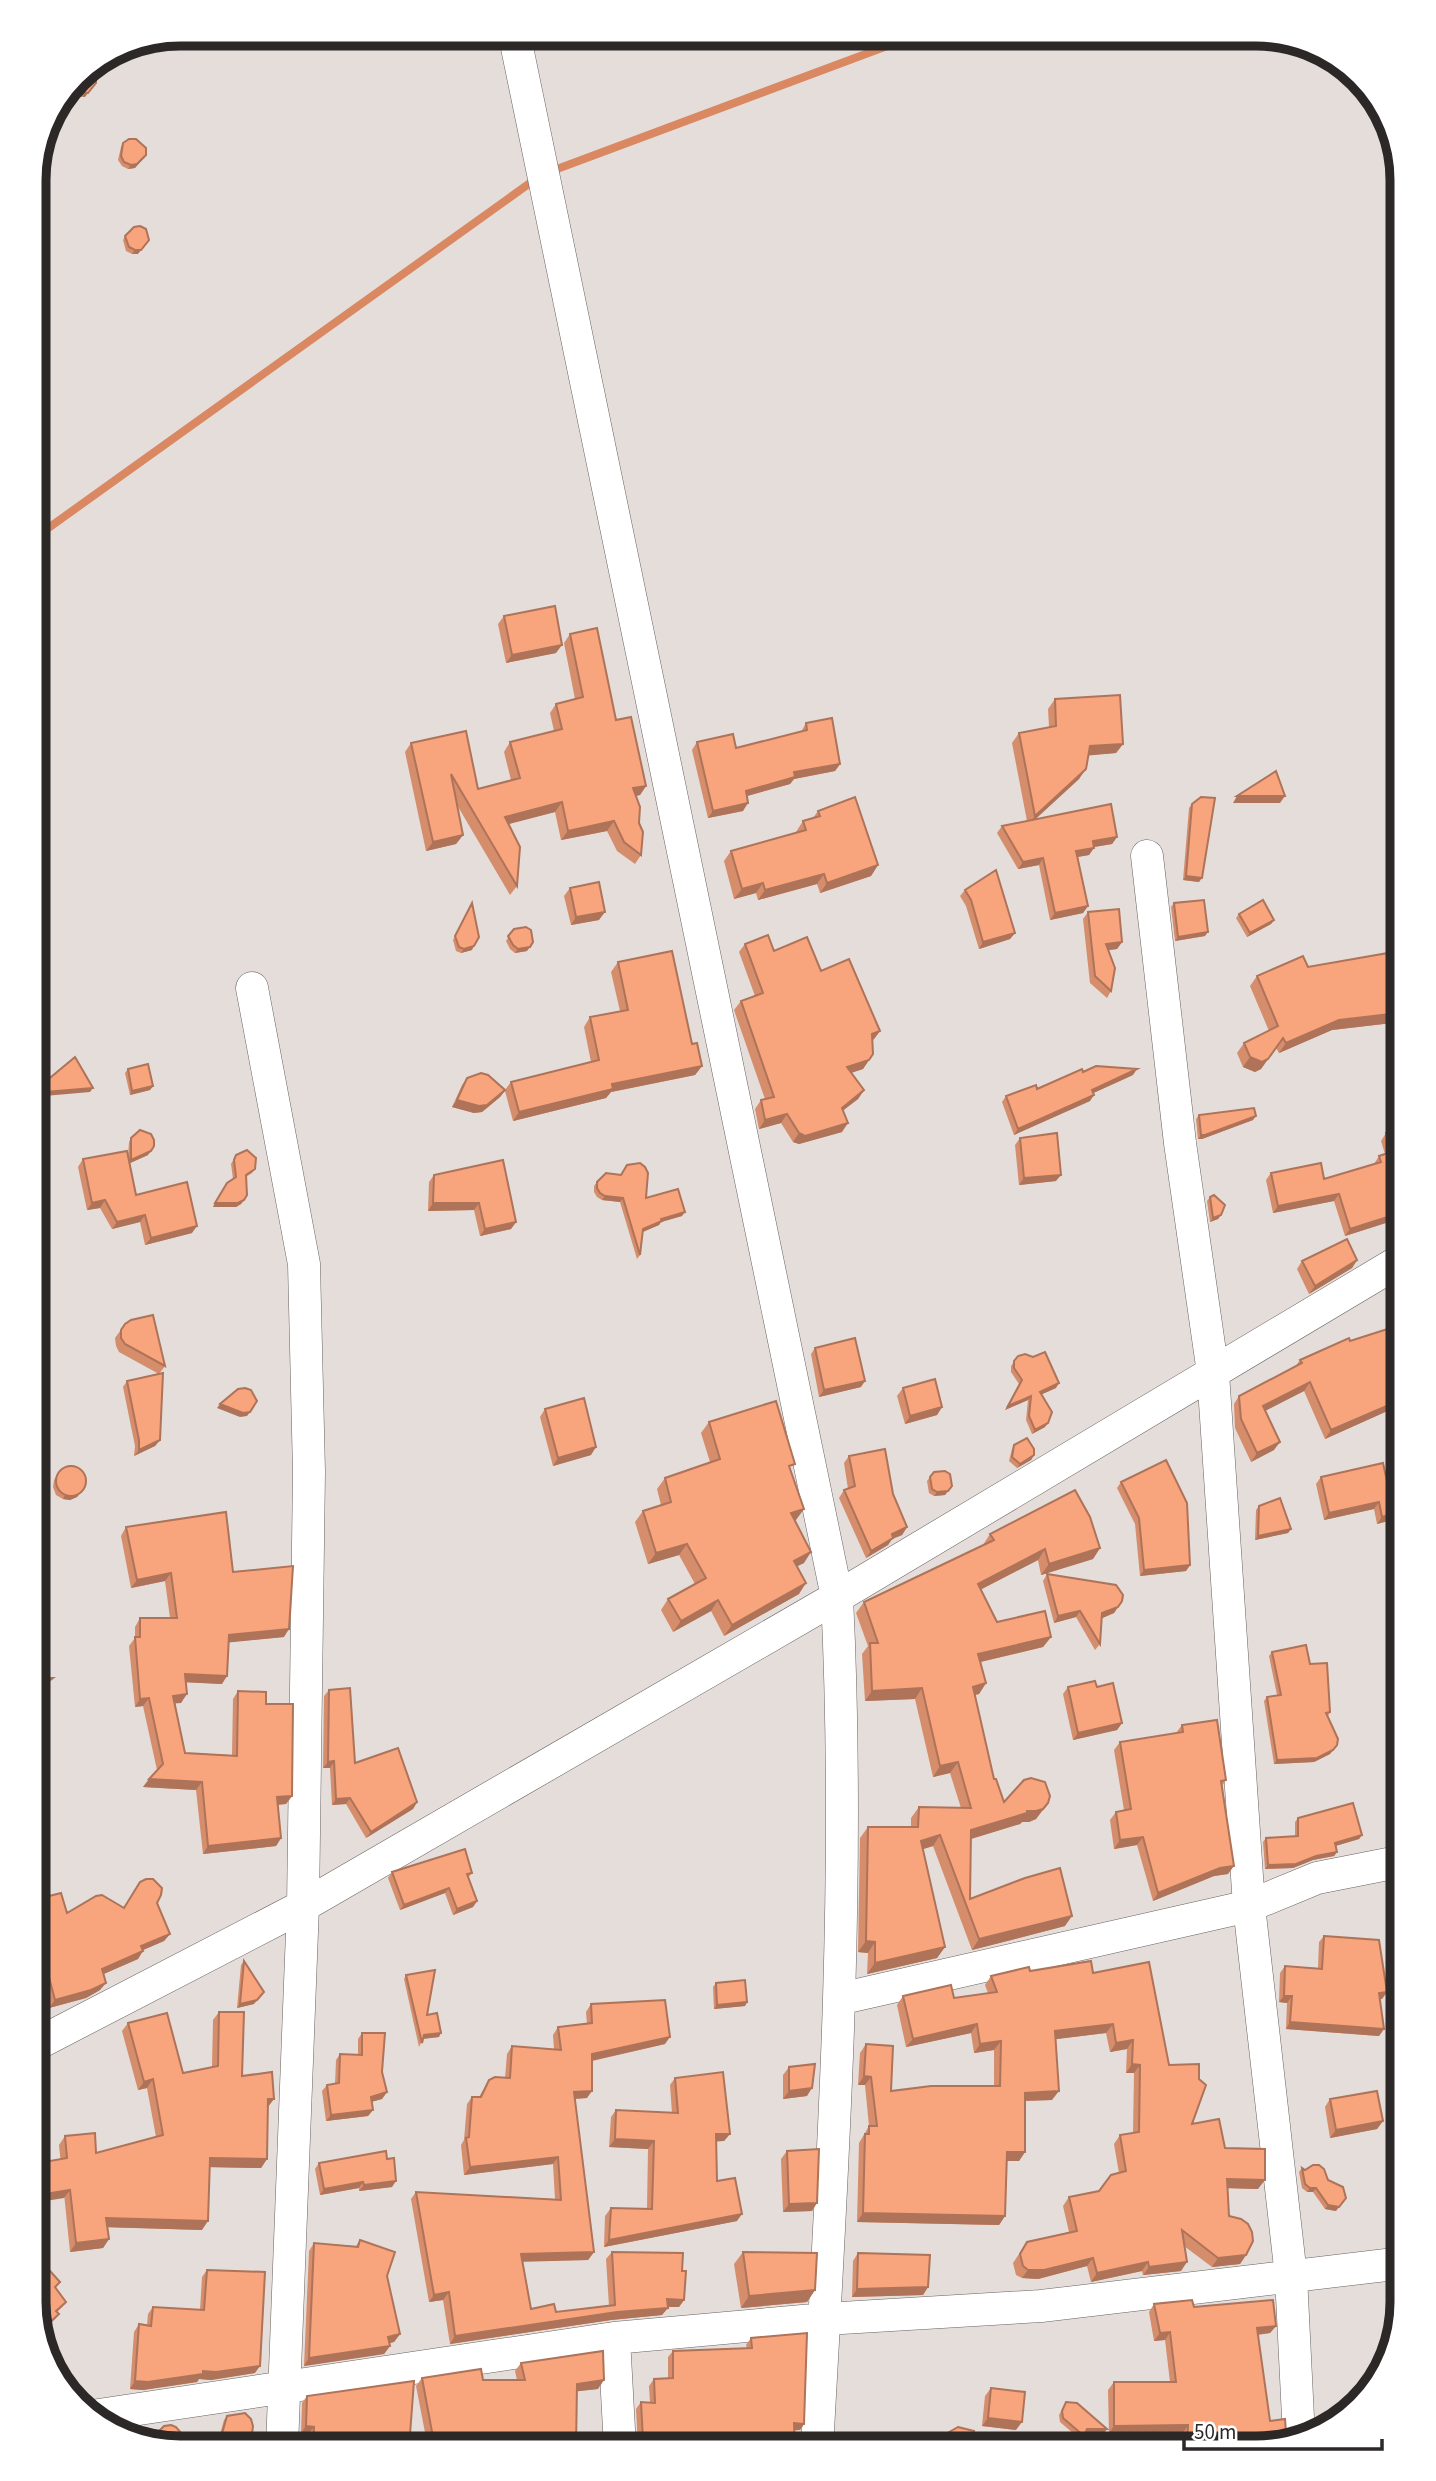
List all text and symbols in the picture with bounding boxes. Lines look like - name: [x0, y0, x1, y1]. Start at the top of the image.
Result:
- scale bar: [1184, 2408, 1382, 2452]
- text: 50 m: [1194, 2417, 1236, 2447]

